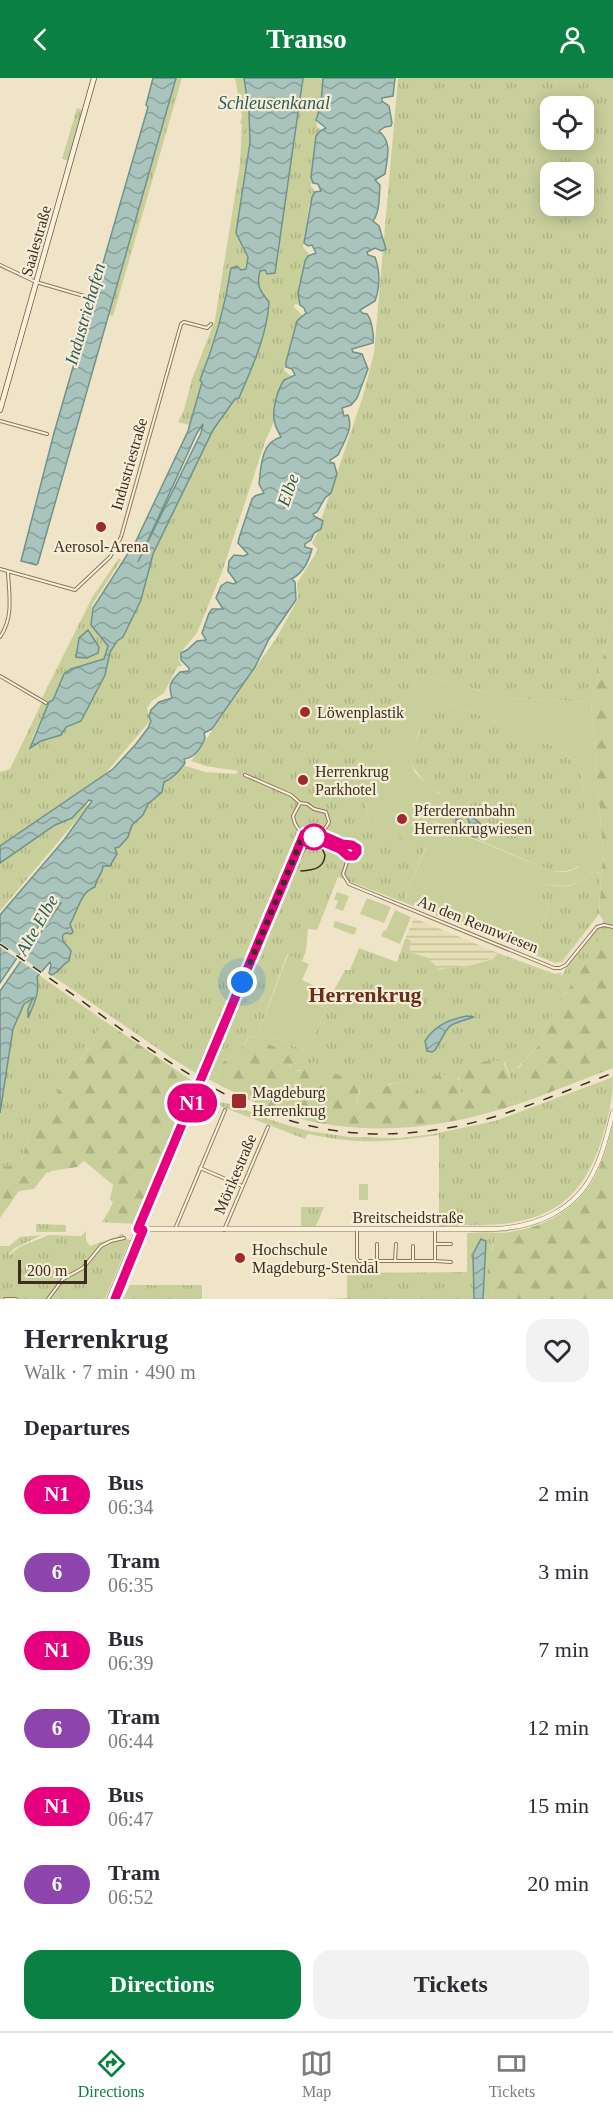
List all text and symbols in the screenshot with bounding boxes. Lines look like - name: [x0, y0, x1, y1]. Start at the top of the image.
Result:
- icon: back: [24, 23, 57, 56]
- icon: person: [556, 23, 589, 56]
- text: Transo: [266, 24, 347, 54]
- water label: Schleusenkanal: [218, 93, 330, 113]
- map controls: [540, 96, 594, 216]
- button: locate: [540, 96, 594, 150]
- button: layers: [540, 162, 594, 216]
- street label: Saalestraße: [18, 204, 54, 278]
- water label: Industriehafen: [61, 261, 109, 368]
- street label: Industriestraße: [108, 416, 150, 512]
- water label: Elbe: [273, 471, 303, 510]
- marker: Aerosol-Arena: [94, 520, 108, 534]
- place label: Aerosol-Arena: [53, 538, 149, 555]
- place label: Löwenplastik: [317, 704, 404, 722]
- marker: Löwenplastik: [298, 705, 312, 719]
- place label: Herrenkrug Parkhotel: [315, 763, 389, 798]
- marker: Herrenkrug Parkhotel: [296, 773, 310, 787]
- place label: Pferderennbahn Herrenkrugwiesen: [414, 802, 532, 838]
- marker: Pferderennbahn Herrenkrugwiesen: [395, 812, 409, 826]
- unlabelled marker: [301, 824, 327, 850]
- water label: Alte Elbe: [11, 891, 62, 960]
- street label: An den Rennwiesen: [415, 892, 541, 956]
- your location: [227, 967, 257, 997]
- district label: Herrenkrug: [308, 982, 422, 1007]
- line badge: N1: [165, 1084, 219, 1122]
- place label: Magdeburg Herrenkrug: [252, 1084, 326, 1120]
- text: N1: [179, 1091, 205, 1115]
- marker: Magdeburg Herrenkrug: [230, 1092, 248, 1110]
- street label: Mörikestraße: [211, 1131, 259, 1217]
- street label: Breitscheidstraße: [352, 1209, 464, 1226]
- place label: Hochschule Magdeburg-Stendal: [252, 1241, 379, 1277]
- marker: Hochschule Magdeburg-Stendal: [233, 1251, 247, 1265]
- scale bar: [18, 1257, 87, 1284]
- text: 200 m: [27, 1262, 67, 1279]
- button: heart: [526, 1319, 589, 1382]
- text: Herrenkrug: [24, 1323, 168, 1354]
- text: Walk · 7 min · 490 m: [24, 1361, 196, 1383]
- text: Departures: [24, 1415, 130, 1440]
- text: Bus: [108, 1470, 143, 1495]
- text: 2 min: [538, 1481, 589, 1506]
- text: N1: [44, 1482, 70, 1506]
- text: 06:34: [108, 1496, 154, 1518]
- text: Tram: [108, 1548, 160, 1573]
- text: 3 min: [538, 1559, 589, 1584]
- text: 6: [52, 1560, 62, 1584]
- text: 06:35: [108, 1574, 154, 1596]
- text: Bus: [108, 1626, 143, 1651]
- text: 7 min: [538, 1637, 589, 1662]
- text: N1: [44, 1638, 70, 1662]
- text: 06:39: [108, 1652, 154, 1674]
- text: Tram: [108, 1704, 160, 1729]
- text: 12 min: [527, 1715, 589, 1740]
- text: 6: [52, 1716, 62, 1740]
- text: 06:44: [108, 1730, 154, 1752]
- text: Bus: [108, 1782, 143, 1807]
- text: 15 min: [527, 1793, 589, 1818]
- text: N1: [44, 1794, 70, 1818]
- text: 06:47: [108, 1808, 154, 1830]
- text: Tram: [108, 1860, 160, 1885]
- text: 20 min: [527, 1871, 589, 1896]
- text: 6: [52, 1872, 62, 1896]
- text: 06:52: [108, 1886, 154, 1908]
- button: Directions: [24, 1950, 301, 2019]
- button: Tickets: [313, 1950, 589, 2019]
- tab: Directions: [78, 2047, 144, 2101]
- tab: Map: [300, 2047, 333, 2101]
- tab: Tickets: [489, 2047, 535, 2101]

